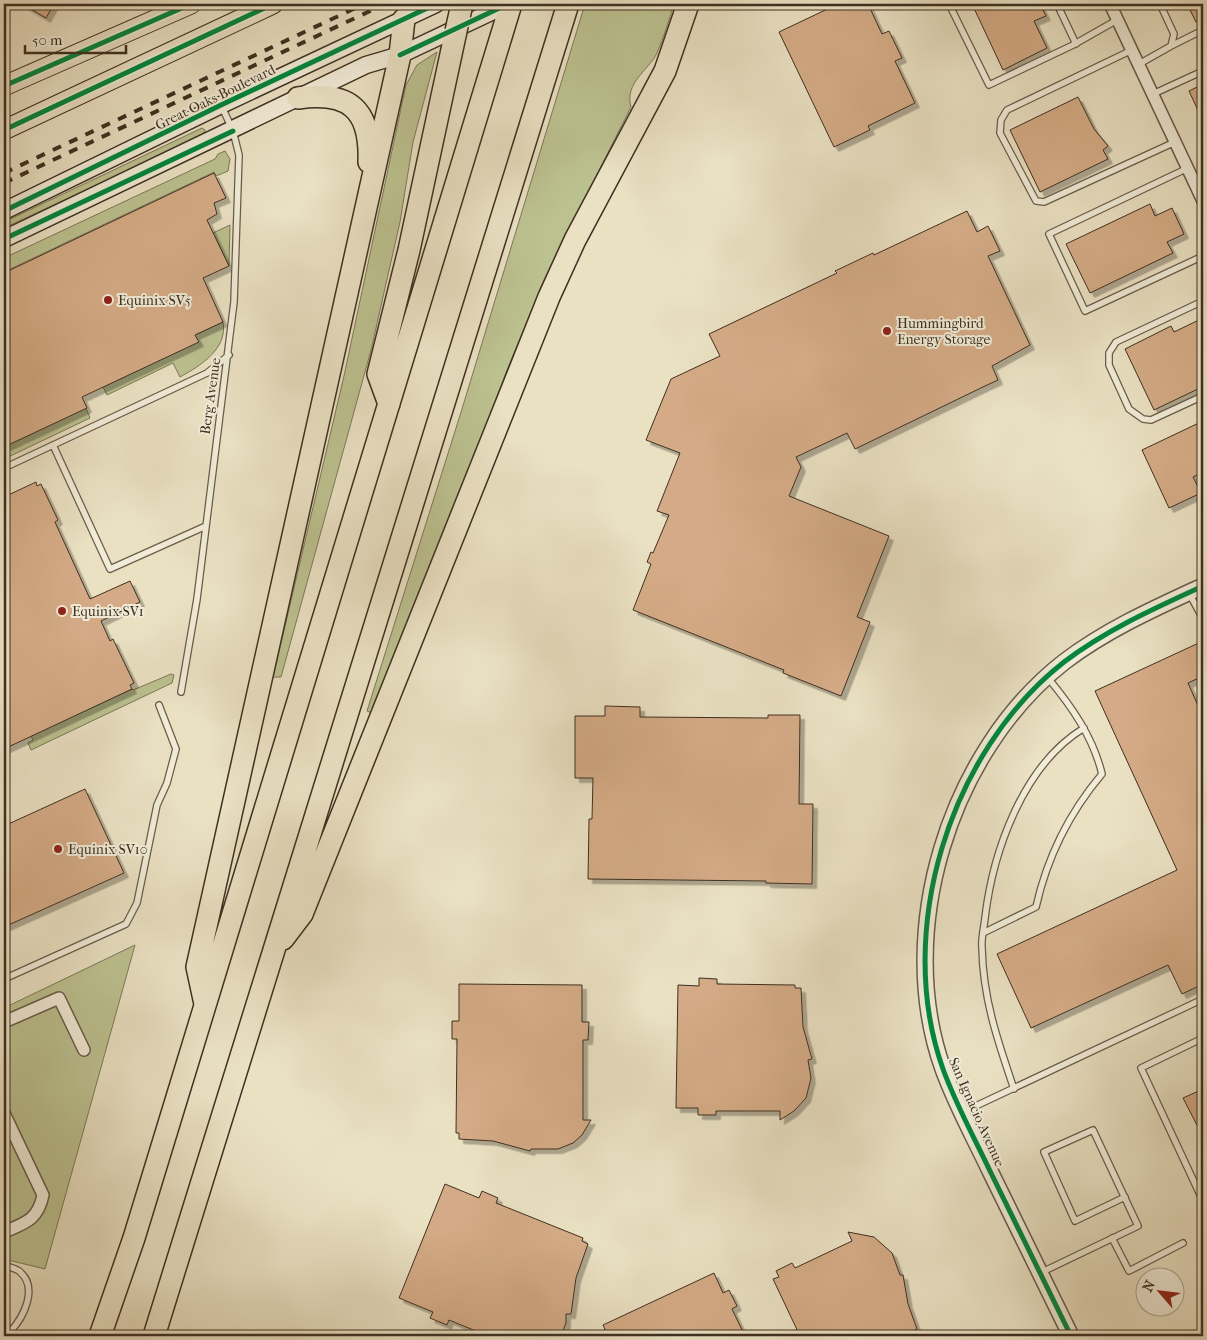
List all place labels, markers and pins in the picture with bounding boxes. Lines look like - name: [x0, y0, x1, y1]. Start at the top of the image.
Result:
- place label: Equinix SV5: [118, 292, 191, 309]
- marker: Equinix SV5: [102, 294, 114, 306]
- place label: Hummingbird Energy Storage: [897, 315, 991, 348]
- marker: Hummingbird Energy Storage: [881, 325, 893, 337]
- place label: Equinix SV1: [72, 603, 144, 620]
- marker: Equinix SV1: [56, 605, 68, 617]
- place label: Equinix SV10: [68, 841, 147, 858]
- marker: Equinix SV10: [52, 843, 64, 855]

